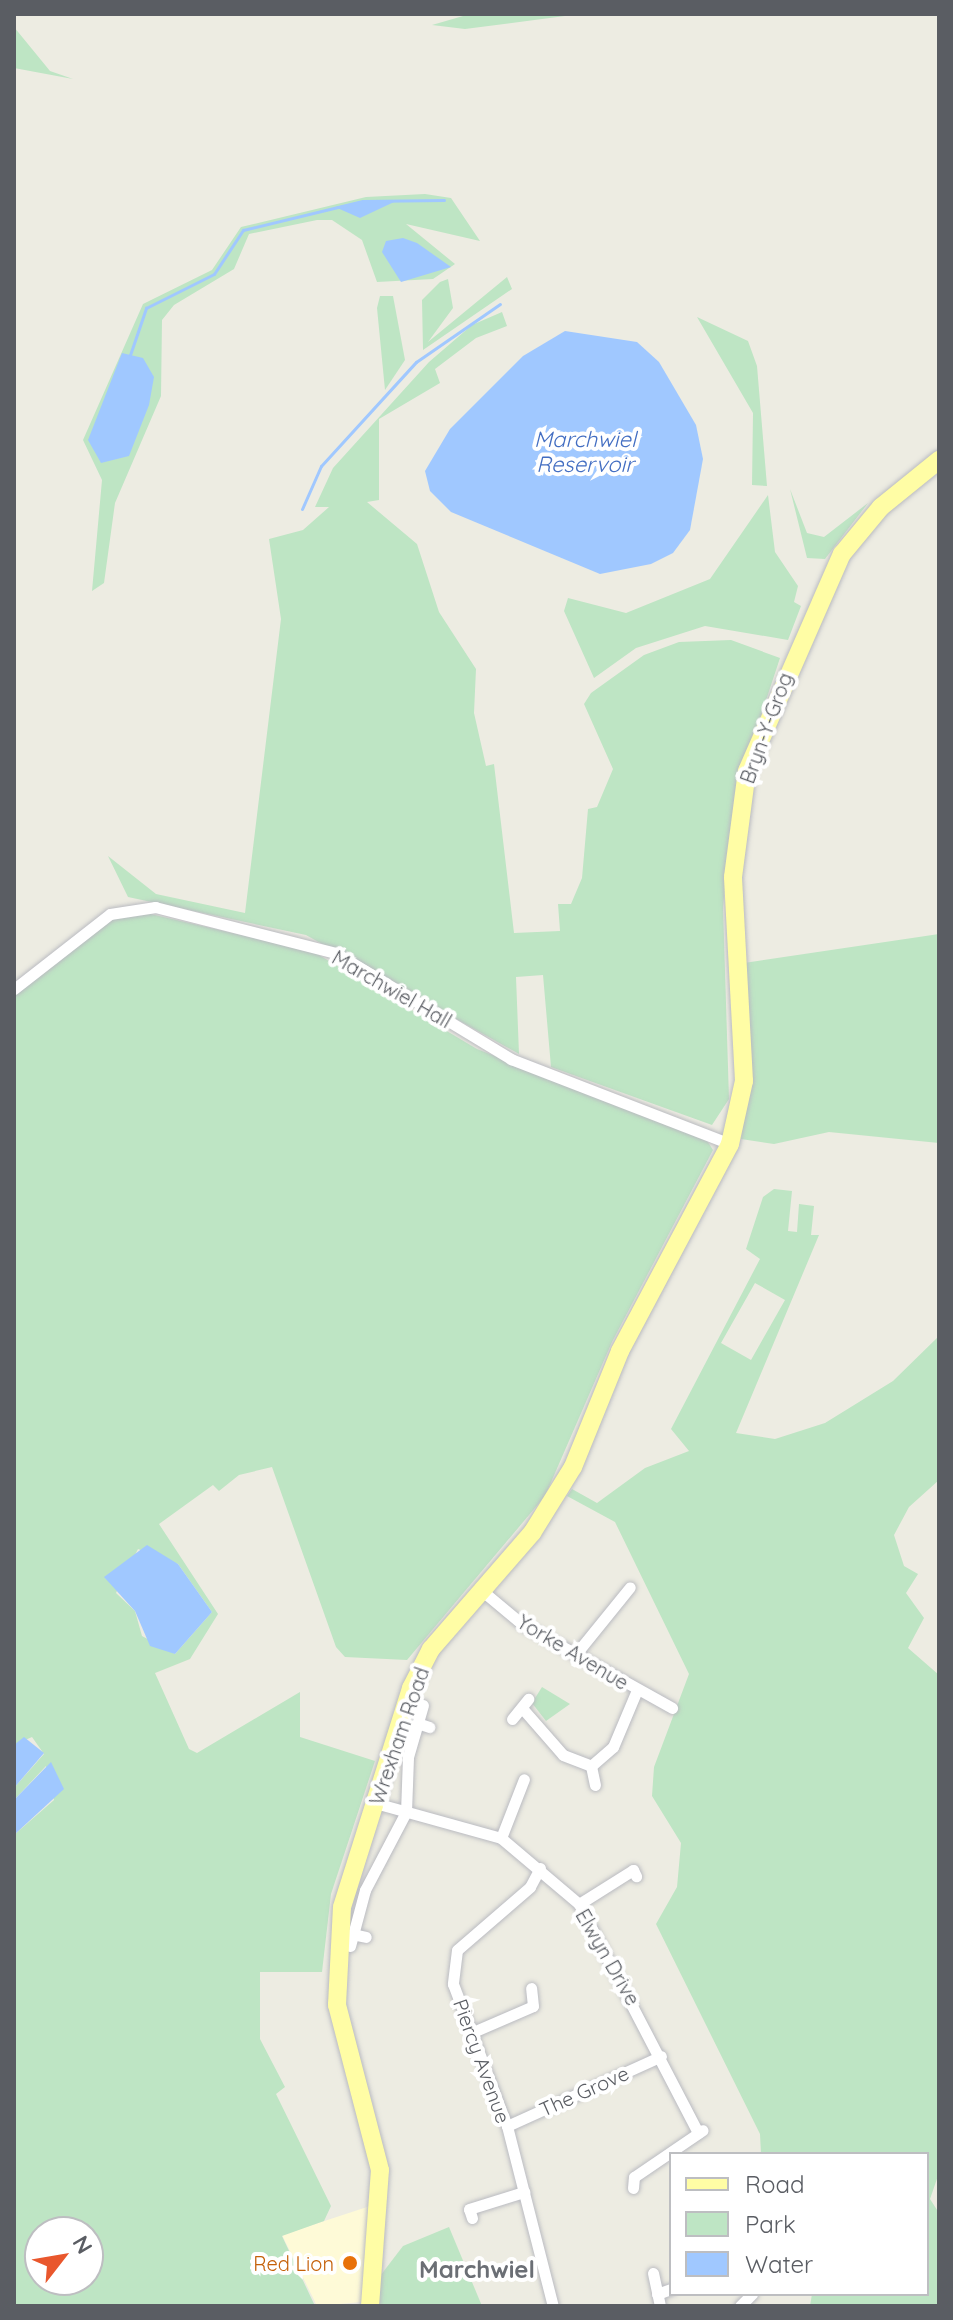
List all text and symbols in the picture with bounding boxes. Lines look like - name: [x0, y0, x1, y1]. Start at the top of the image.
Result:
- water label: Marchwiel Reservoir: [534, 426, 636, 478]
- street label: Bryn-Y-Grog: [735, 669, 797, 787]
- street label: Marchwiel Hall: [328, 945, 456, 1033]
- street label: Yorke Avenue: [513, 1609, 633, 1695]
- street label: Wrexham Road: [364, 1664, 434, 1808]
- street label: Elwyn Drive: [571, 1905, 645, 2009]
- street label: Piercy Avenue: [448, 1996, 516, 2126]
- street label: The Grove: [536, 2061, 632, 2121]
- legend: [669, 2152, 929, 2296]
- text: Road: [745, 2169, 805, 2199]
- text: Park: [745, 2209, 796, 2239]
- north arrow: [24, 2216, 104, 2296]
- text: N: [67, 2231, 99, 2259]
- text: Water: [745, 2249, 813, 2279]
- place label: Red Lion: [253, 2251, 334, 2275]
- marker: Red Lion: [341, 2254, 359, 2272]
- district label: Marchwiel: [419, 2256, 535, 2284]

